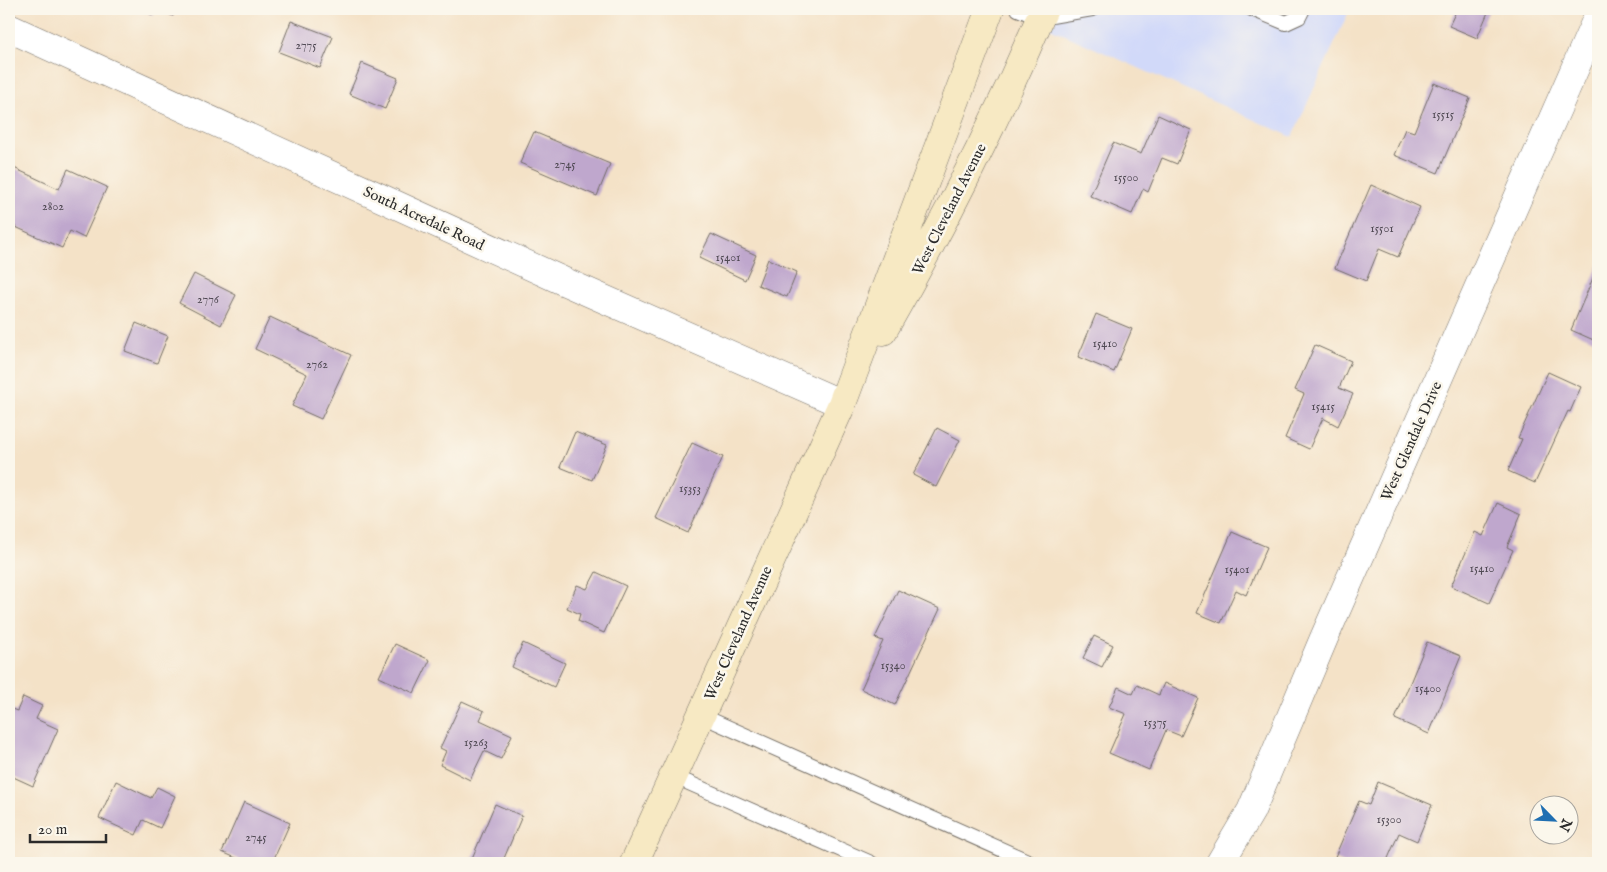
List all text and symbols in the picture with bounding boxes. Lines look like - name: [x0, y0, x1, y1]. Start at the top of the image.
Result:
- house number: 2775: [295, 38, 317, 53]
- house number: 15515: [1432, 107, 1455, 122]
- street label: West Cleveland Avenue: [908, 140, 991, 278]
- house number: 2745: [554, 157, 576, 172]
- house number: 15500: [1114, 170, 1139, 185]
- street label: South Acredale Road: [360, 182, 488, 255]
- house number: 2802: [42, 199, 64, 214]
- house number: 15501: [1370, 221, 1394, 236]
- house number: 15401: [716, 250, 740, 265]
- house number: 2776: [197, 292, 220, 307]
- house number: 15410: [1093, 336, 1118, 351]
- house number: 2762: [306, 357, 328, 372]
- street label: West Glendale Drive: [1377, 379, 1446, 504]
- house number: 15415: [1311, 399, 1335, 414]
- house number: 15353: [679, 481, 701, 496]
- house number: 15410: [1470, 561, 1495, 576]
- house number: 15401: [1225, 562, 1249, 577]
- street label: West Cleveland Avenue: [700, 563, 777, 703]
- house number: 15340: [880, 658, 906, 673]
- house number: 15400: [1415, 681, 1441, 696]
- house number: 15375: [1143, 715, 1167, 730]
- house number: 15263: [464, 735, 488, 750]
- north arrow: [1530, 794, 1580, 844]
- scale bar: [30, 812, 106, 844]
- house number: 15300: [1376, 812, 1402, 827]
- text: N: [1554, 815, 1576, 834]
- text: 20 m: [38, 820, 68, 839]
- house number: 2745: [245, 830, 267, 845]

